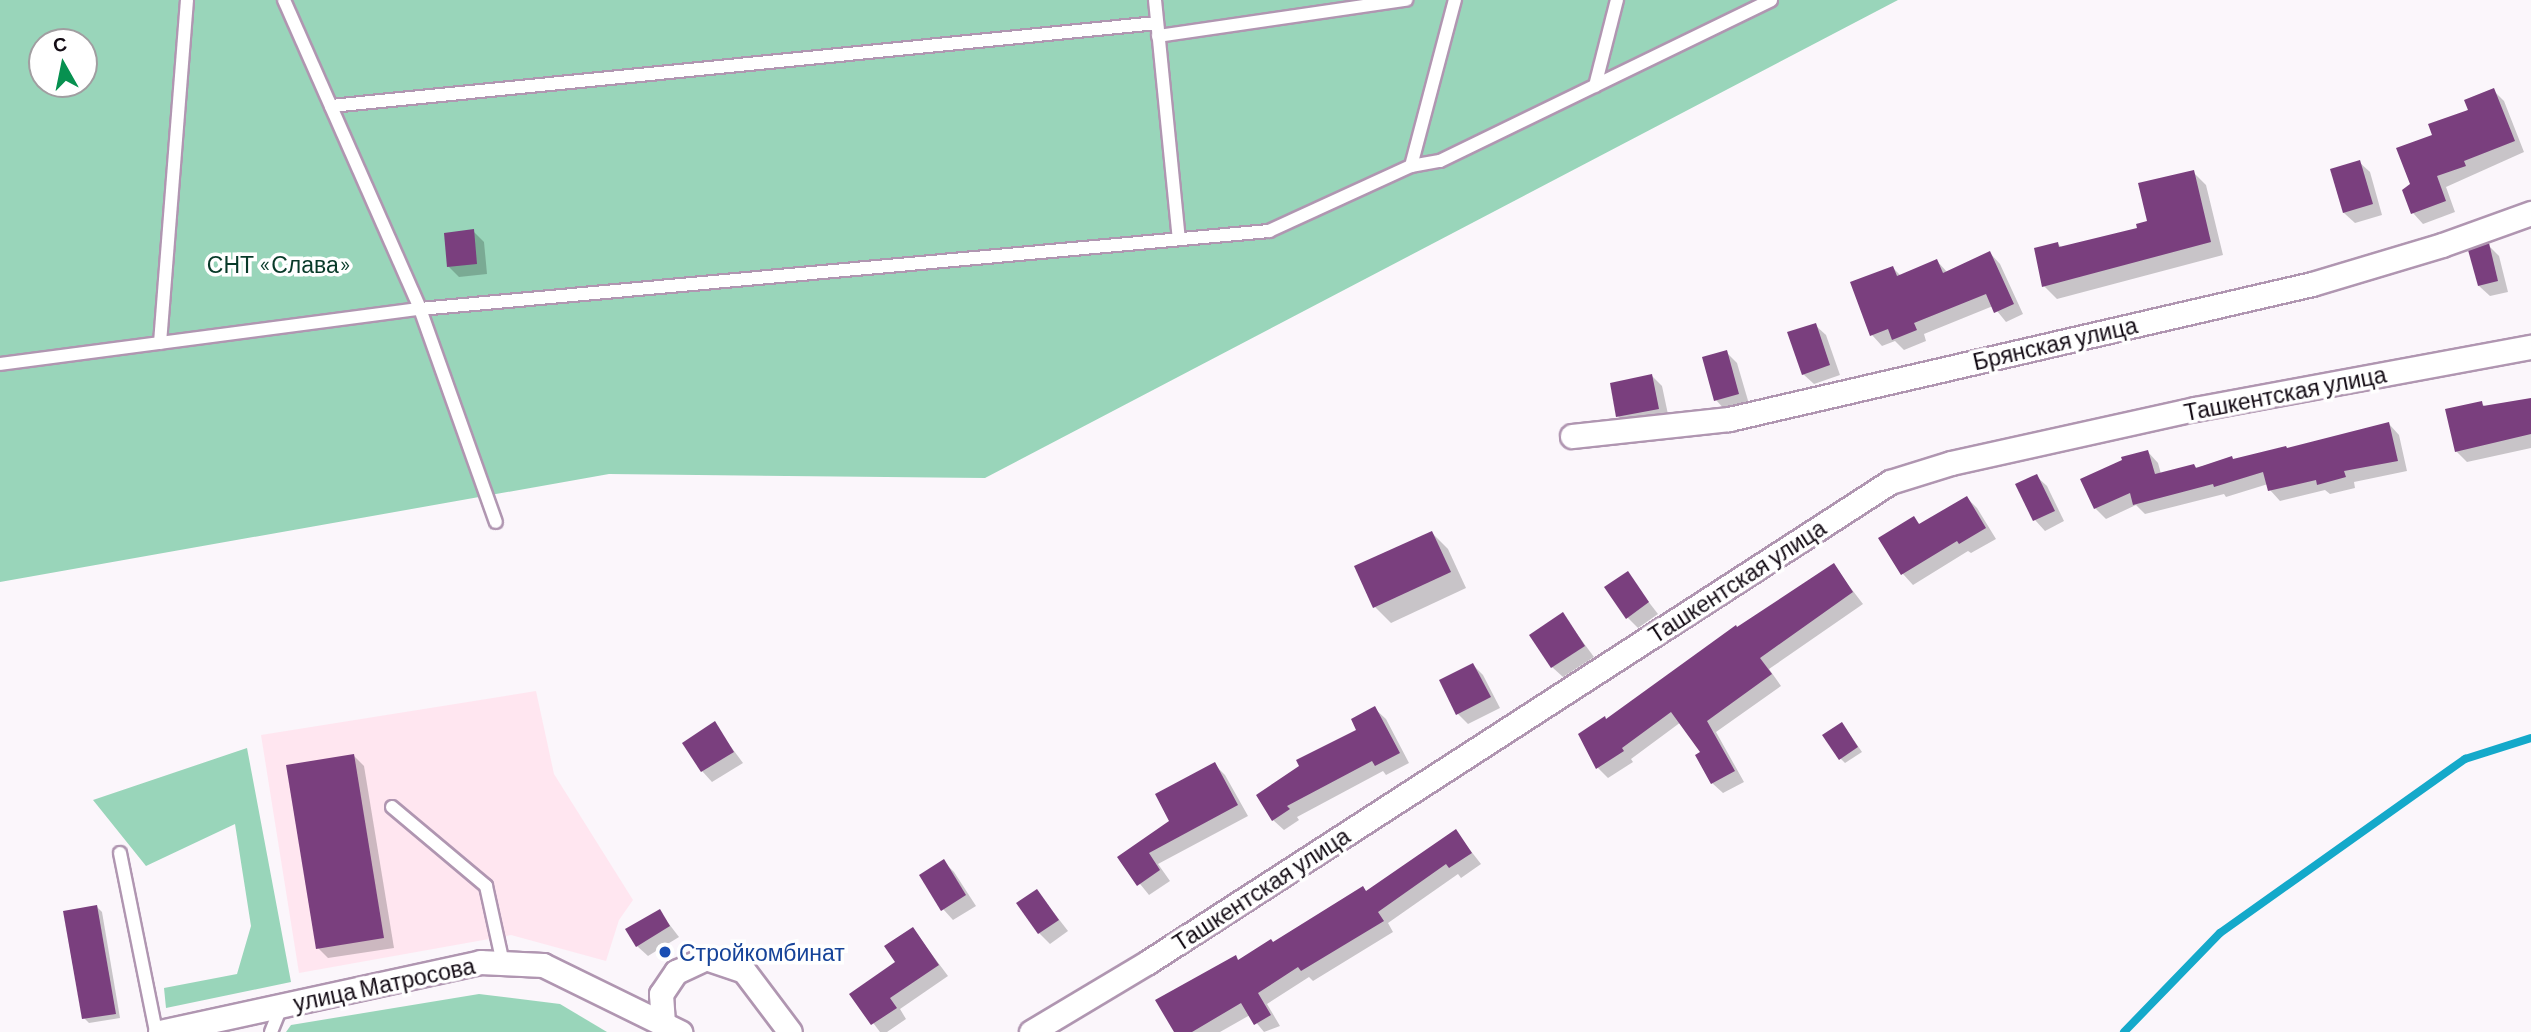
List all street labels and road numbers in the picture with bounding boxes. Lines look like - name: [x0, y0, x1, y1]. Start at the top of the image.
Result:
- street label: Брянская улица: [1970, 311, 2140, 375]
- street label: Ташкентская улица: [2182, 360, 2388, 426]
- street label: Ташкентская улица: [1643, 513, 1831, 649]
- street label: Ташкентская улица: [1167, 821, 1355, 957]
- street label: улица Матросова: [291, 951, 477, 1017]

